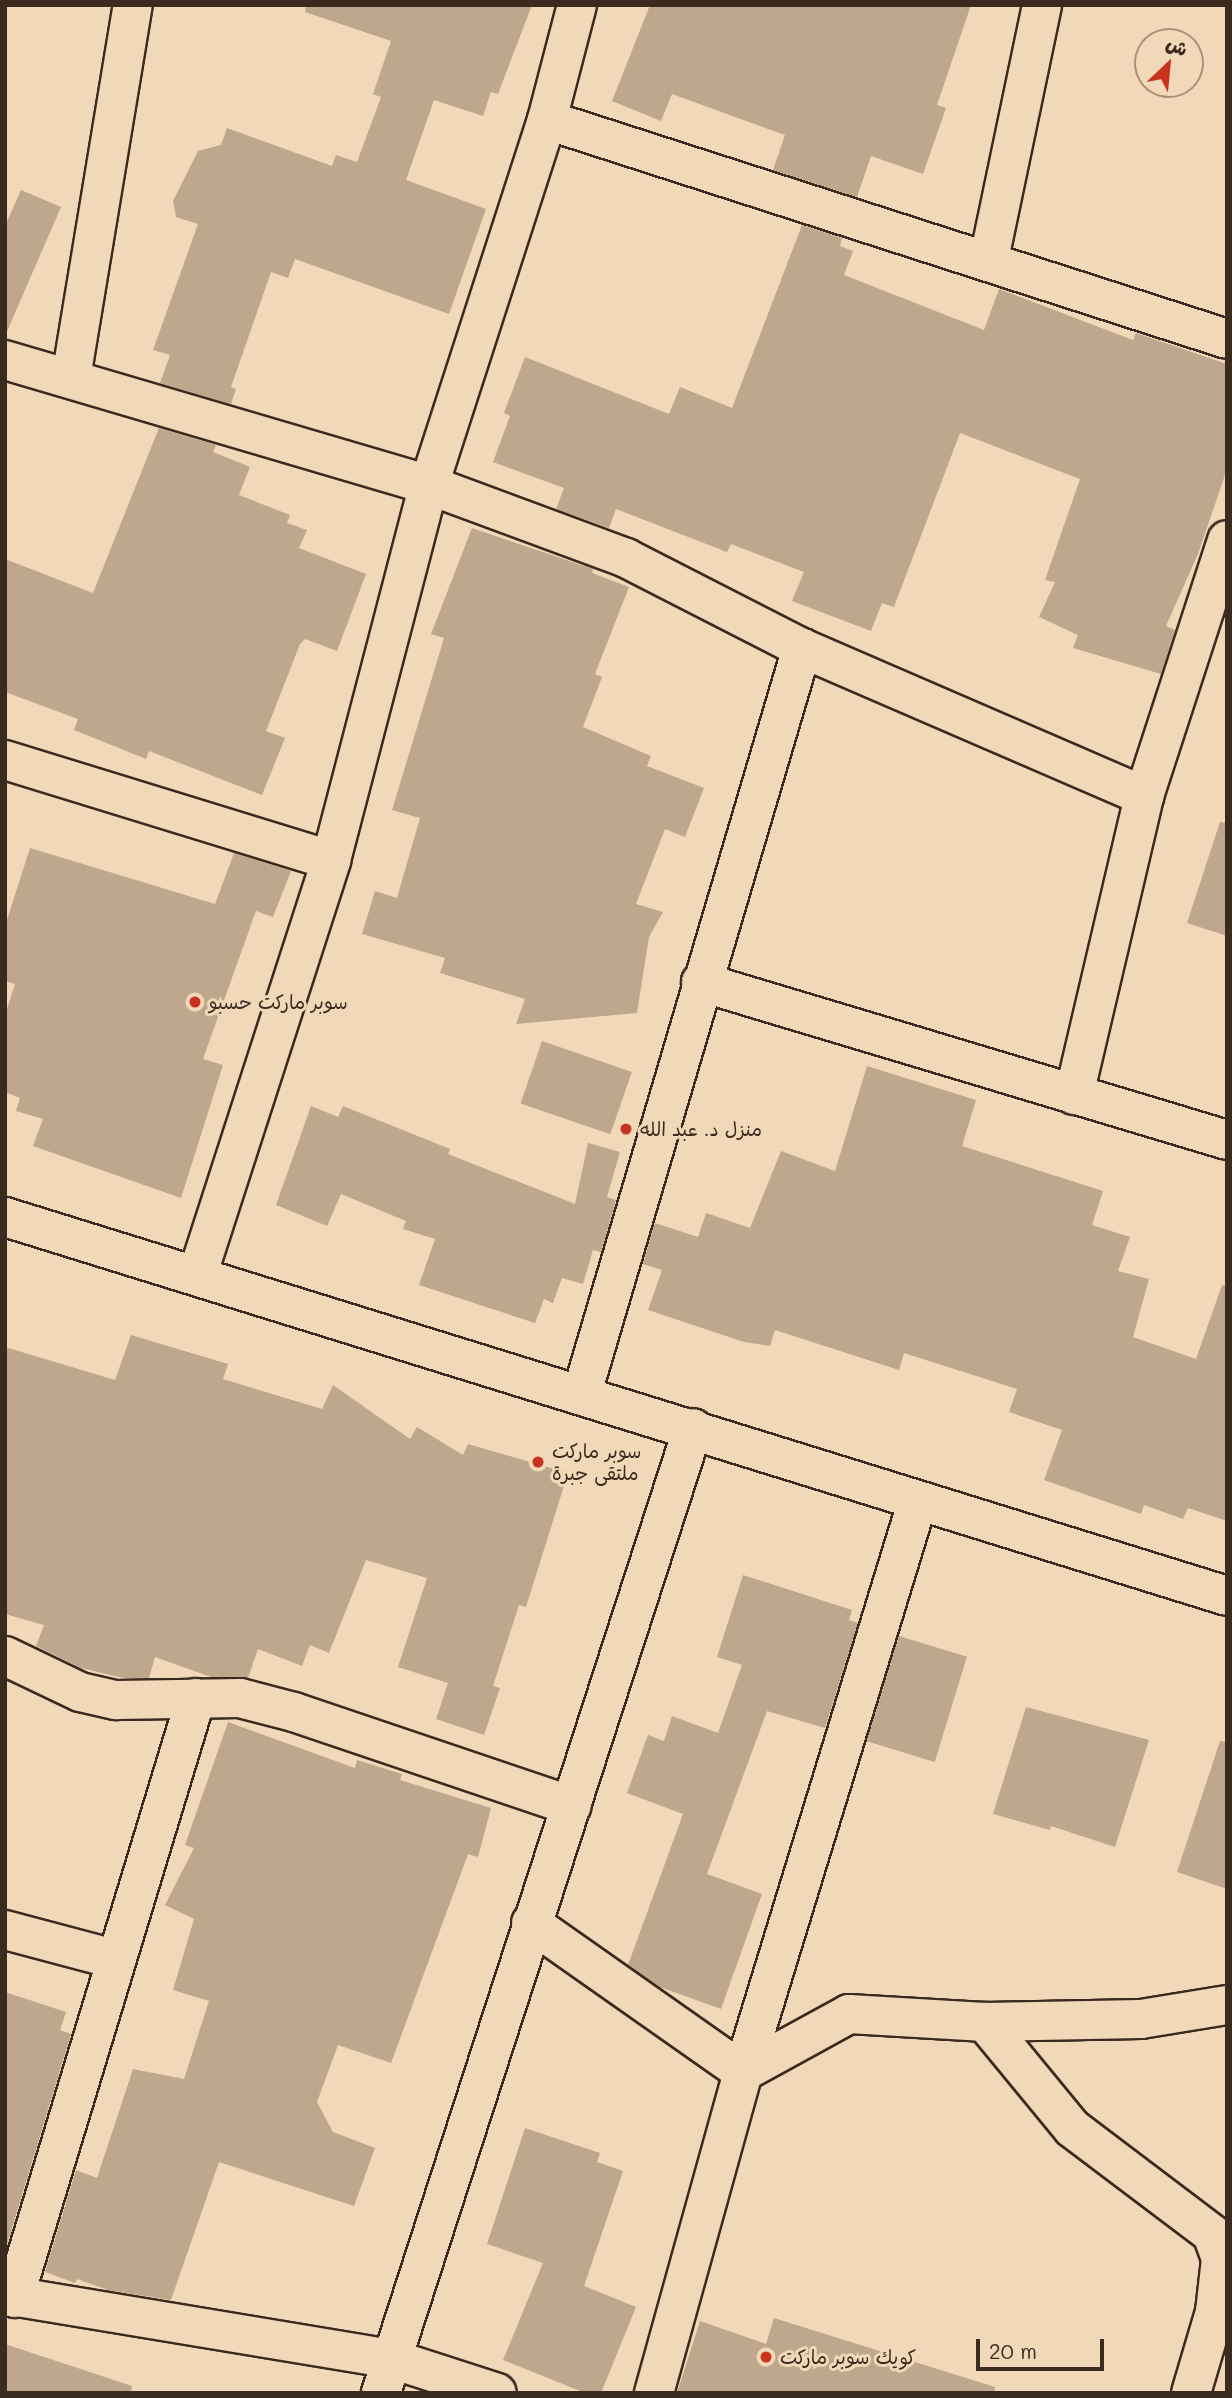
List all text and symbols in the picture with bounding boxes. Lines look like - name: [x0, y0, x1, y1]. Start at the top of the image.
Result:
- north arrow: [1134, 28, 1204, 98]
- text: ش: [1163, 30, 1192, 61]
- place label: سوبر ماركت حسبو: [209, 991, 348, 1013]
- marker: سوبر ماركت حسبو: [187, 994, 203, 1010]
- place label: منزل د. عبد الله: [640, 1118, 762, 1140]
- marker: منزل د. عبد الله: [618, 1121, 634, 1137]
- place label: سوبر ماركت ملتقى جبرة: [552, 1440, 642, 1484]
- marker: سوبر ماركت ملتقى جبرة: [530, 1454, 546, 1470]
- scale bar: [980, 2324, 1108, 2368]
- text: 20 m: [989, 2337, 1037, 2364]
- place label: كويك سوبر ماركت: [780, 2346, 916, 2368]
- marker: كويك سوبر ماركت: [758, 2349, 774, 2365]

